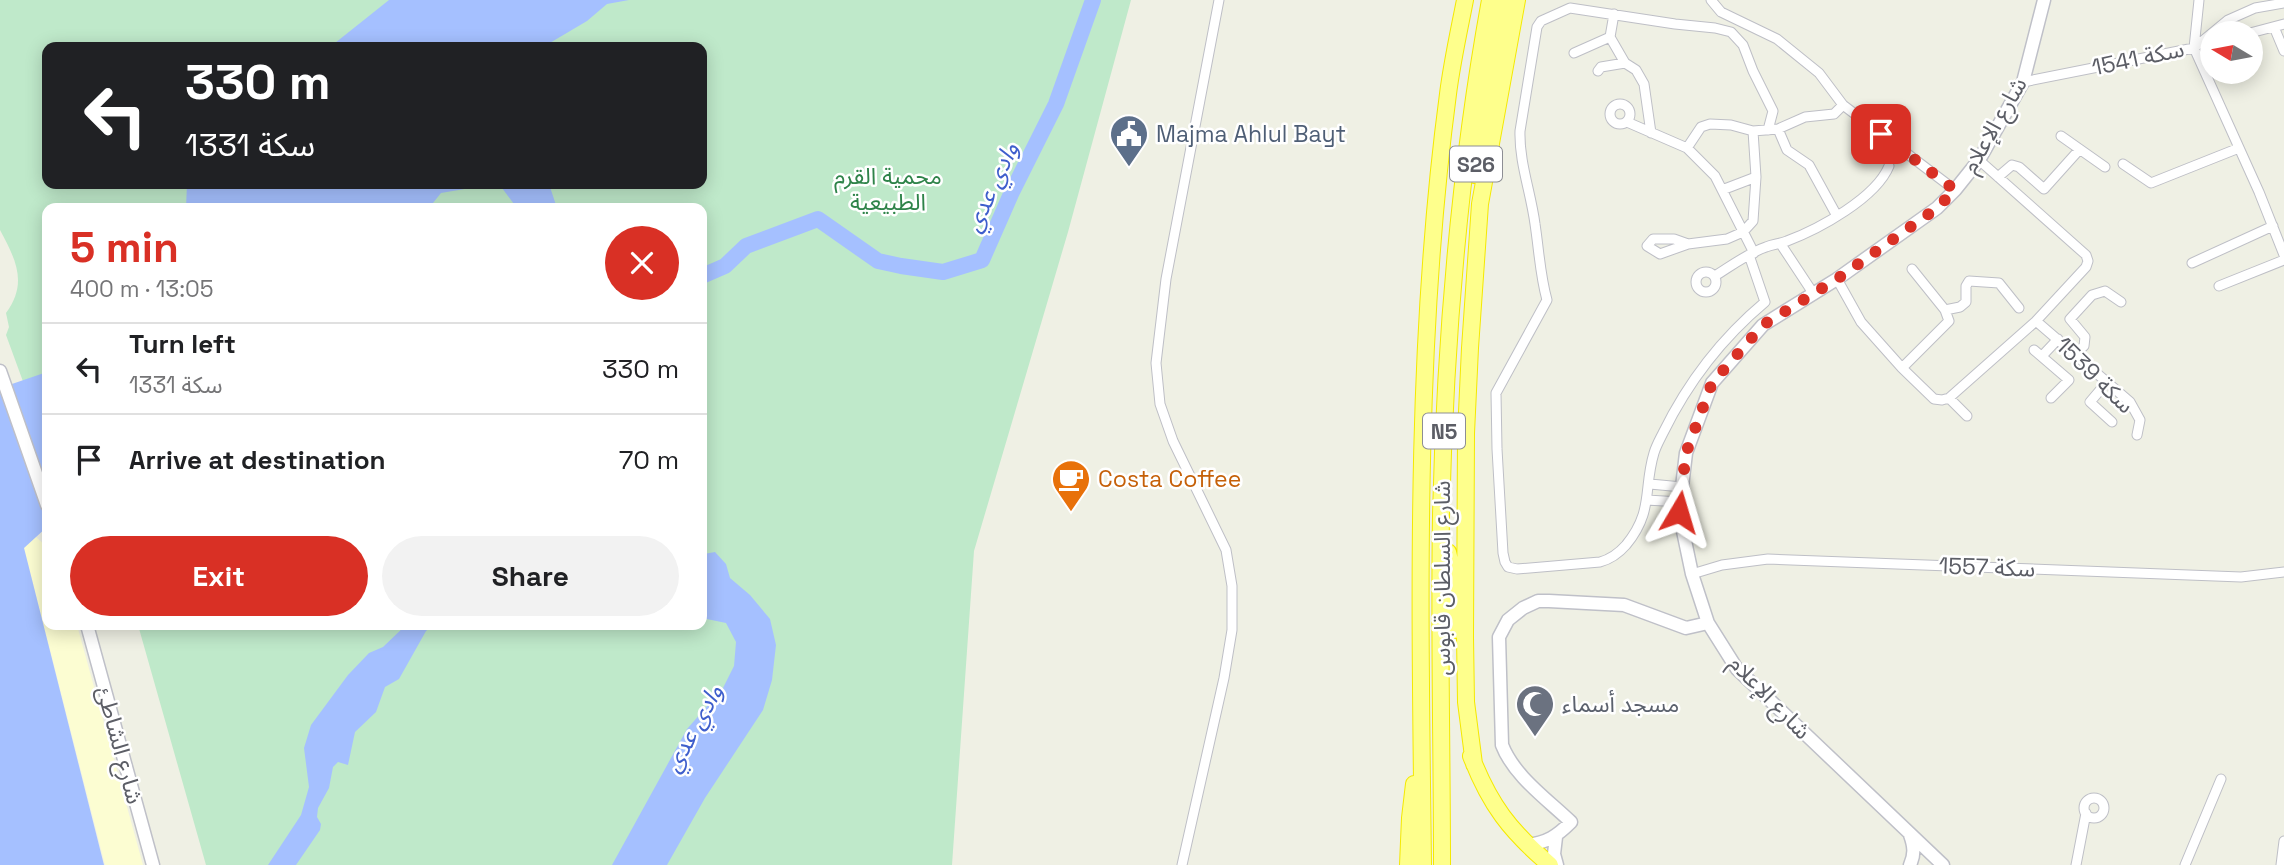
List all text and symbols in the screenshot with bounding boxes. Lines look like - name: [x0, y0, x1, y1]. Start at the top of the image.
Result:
- north arrow: [2200, 21, 2263, 84]
- map controls: [2200, 21, 2263, 84]
- street label: سكة 1541: [2089, 34, 2187, 82]
- text: 330 m: [185, 51, 331, 113]
- icon: left: [70, 70, 161, 161]
- street label: شارع الإعلام: [1954, 72, 2036, 180]
- pin: [1851, 104, 1911, 164]
- public building icon: Majma Ahlul Bayt: [1108, 113, 1150, 168]
- icon: arrive: [1862, 115, 1900, 153]
- place label: Majma Ahlul Bayt: [1156, 119, 1346, 149]
- text: سكة 1331: [185, 125, 315, 165]
- water label: وادي عدي: [957, 137, 1029, 238]
- road number: S26: [1450, 146, 1502, 182]
- park label: محمية القرم الطبيعية: [834, 161, 942, 217]
- text: 5 min: [70, 221, 179, 274]
- button: close: [605, 226, 679, 300]
- text: 400 m · 13:05: [70, 274, 214, 304]
- text: Turn left: [129, 327, 236, 361]
- street label: سكة 1539: [2049, 330, 2141, 420]
- icon: left: [70, 350, 108, 388]
- text: 330 m: [602, 352, 679, 386]
- text: سكة 1331: [129, 370, 223, 400]
- road number: N5: [1423, 414, 1465, 448]
- icon: arrive: [70, 441, 108, 479]
- text: Arrive at destination: [129, 443, 386, 477]
- text: 70 m: [619, 443, 679, 477]
- cafe icon: Costa Coffee: [1050, 458, 1092, 513]
- place label: Costa Coffee: [1098, 464, 1241, 494]
- position arrow: [1642, 475, 1716, 549]
- street label: شارع السلطان قابوس: [1427, 480, 1459, 676]
- button: Exit: [70, 536, 368, 616]
- button: Share: [382, 536, 679, 616]
- street label: سكة 1557: [1938, 550, 2036, 584]
- street label: شارع الإعلام: [1720, 648, 1818, 748]
- water label: وادي عدي: [656, 679, 733, 779]
- street label: شارع الشاطئ: [88, 683, 150, 808]
- mosque icon: مسجد أسماء: [1514, 683, 1556, 738]
- place label: مسجد أسماء: [1562, 689, 1679, 719]

